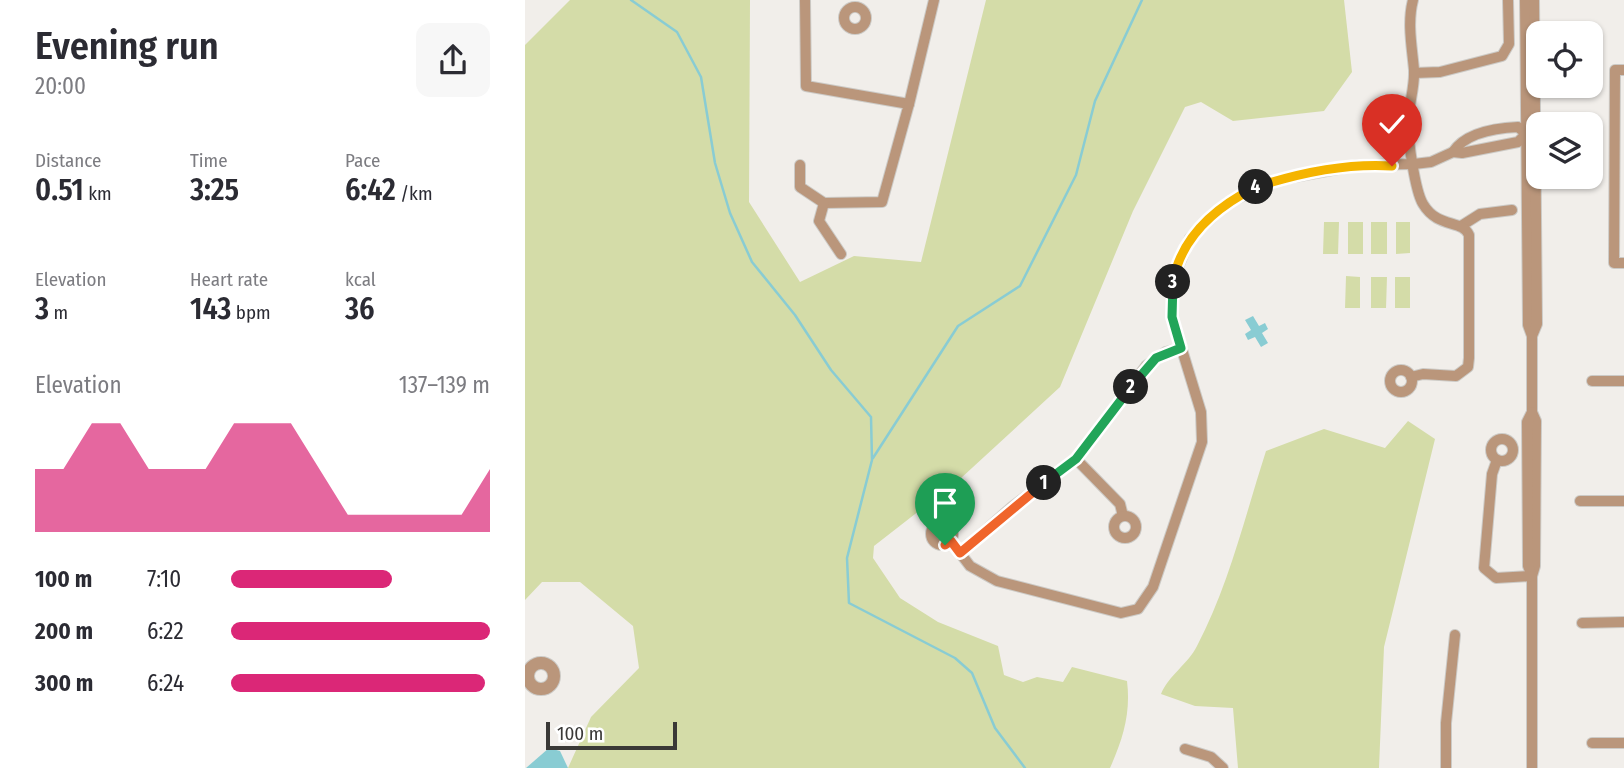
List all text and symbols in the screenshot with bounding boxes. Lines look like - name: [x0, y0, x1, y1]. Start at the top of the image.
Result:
- map controls: [1526, 21, 1603, 189]
- button: locate: [1526, 21, 1603, 98]
- text: Evening run: [35, 23, 219, 69]
- button: share: [416, 23, 490, 97]
- text: 20:00: [35, 72, 86, 100]
- pin: [1362, 94, 1422, 166]
- icon: check: [1373, 105, 1411, 143]
- button: layers: [1526, 112, 1603, 189]
- text: Distance: [35, 149, 102, 172]
- text: Time: [190, 149, 228, 172]
- text: Pace: [345, 149, 380, 172]
- pin: 4: [1239, 170, 1273, 204]
- text: 0.51: [35, 172, 84, 208]
- text: 3:25: [190, 172, 239, 208]
- text: 6:42: [345, 172, 396, 208]
- text: 4: [1251, 175, 1260, 198]
- text: km: [84, 182, 112, 205]
- text: /km: [396, 182, 433, 205]
- pin: 3: [1155, 264, 1191, 300]
- text: Elevation: [35, 268, 107, 291]
- text: Heart rate: [190, 268, 268, 291]
- text: kcal: [345, 268, 376, 291]
- text: 3: [1168, 270, 1177, 293]
- text: 3: [35, 291, 49, 327]
- text: 143: [190, 291, 231, 327]
- text: 36: [345, 291, 375, 327]
- text: m: [49, 301, 68, 324]
- text: bpm: [231, 301, 271, 324]
- pin: 2: [1113, 370, 1149, 404]
- text: Elevation: [35, 371, 122, 399]
- text: 137–139 m: [399, 371, 490, 399]
- text: 2: [1126, 375, 1135, 398]
- pin: 1: [1027, 466, 1061, 500]
- text: 1: [1039, 471, 1048, 494]
- pin: [915, 473, 975, 545]
- icon: arrive: [926, 484, 964, 522]
- text: 100 m: [35, 565, 92, 593]
- text: 7:10: [147, 565, 181, 593]
- text: 200 m: [35, 617, 93, 645]
- text: 6:22: [147, 617, 184, 645]
- text: 300 m: [35, 669, 93, 697]
- text: 6:24: [147, 669, 184, 697]
- scale bar: [546, 719, 677, 751]
- text: 100 m: [557, 722, 603, 745]

